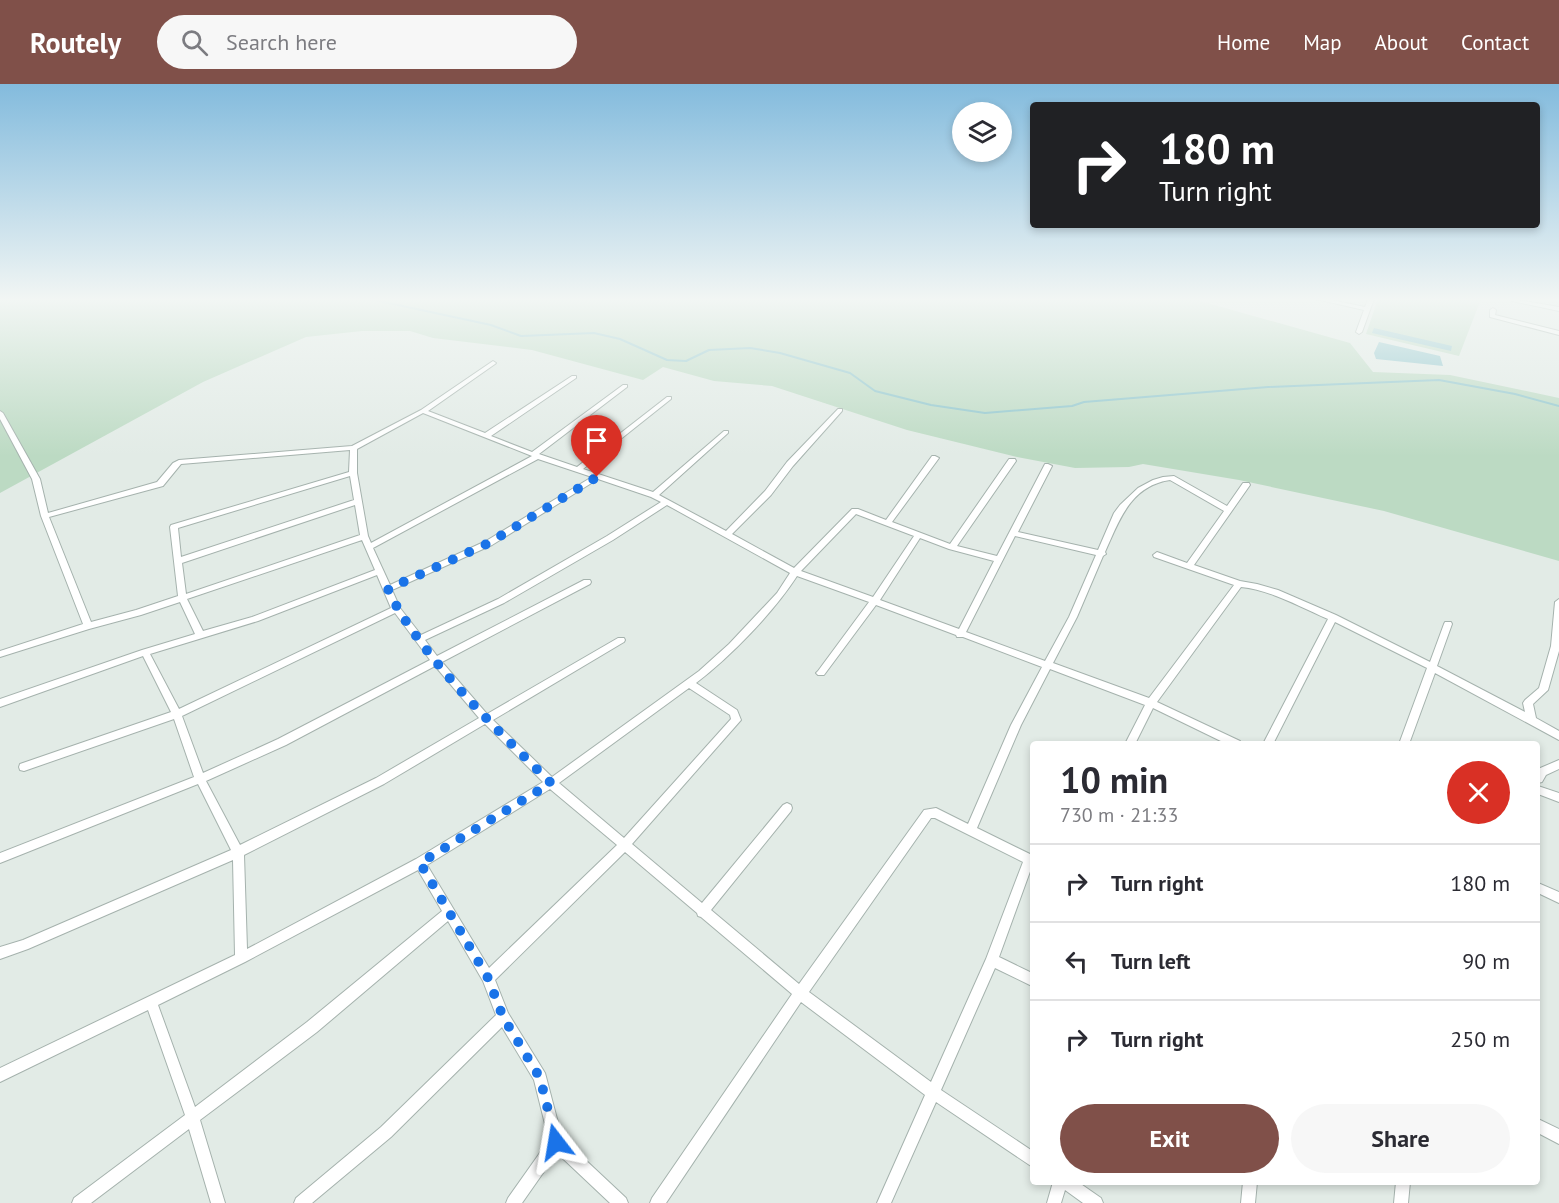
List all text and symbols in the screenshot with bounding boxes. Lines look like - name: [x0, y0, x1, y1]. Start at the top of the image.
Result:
- search box: [157, 15, 577, 69]
- text: Routely: [30, 24, 121, 61]
- icon: search: [178, 26, 211, 59]
- text: Search here: [226, 28, 337, 56]
- text: Home: [1217, 29, 1270, 56]
- text: Map: [1303, 29, 1342, 56]
- text: About: [1375, 29, 1428, 56]
- text: Contact: [1461, 29, 1529, 56]
- map controls: [952, 102, 1012, 162]
- button: layers: [952, 102, 1012, 162]
- text: 180 m: [1159, 121, 1275, 176]
- icon: right: [1060, 126, 1138, 204]
- text: Turn right: [1159, 174, 1272, 208]
- pin: [571, 415, 622, 477]
- icon: arrive: [580, 424, 613, 457]
- text: 10 min: [1060, 756, 1168, 803]
- button: close: [1447, 761, 1510, 824]
- text: 730 m · 21:33: [1060, 802, 1178, 828]
- icon: right: [1060, 867, 1093, 900]
- text: Turn right: [1111, 869, 1203, 897]
- text: 180 m: [1450, 869, 1510, 897]
- icon: left: [1060, 945, 1093, 978]
- text: Turn left: [1111, 947, 1191, 975]
- text: 90 m: [1462, 947, 1510, 975]
- icon: right: [1060, 1023, 1093, 1056]
- text: Turn right: [1111, 1025, 1203, 1053]
- text: 250 m: [1450, 1025, 1510, 1053]
- button: Exit: [1060, 1104, 1279, 1173]
- button: Share: [1291, 1104, 1510, 1173]
- position arrow: [524, 1110, 588, 1174]

